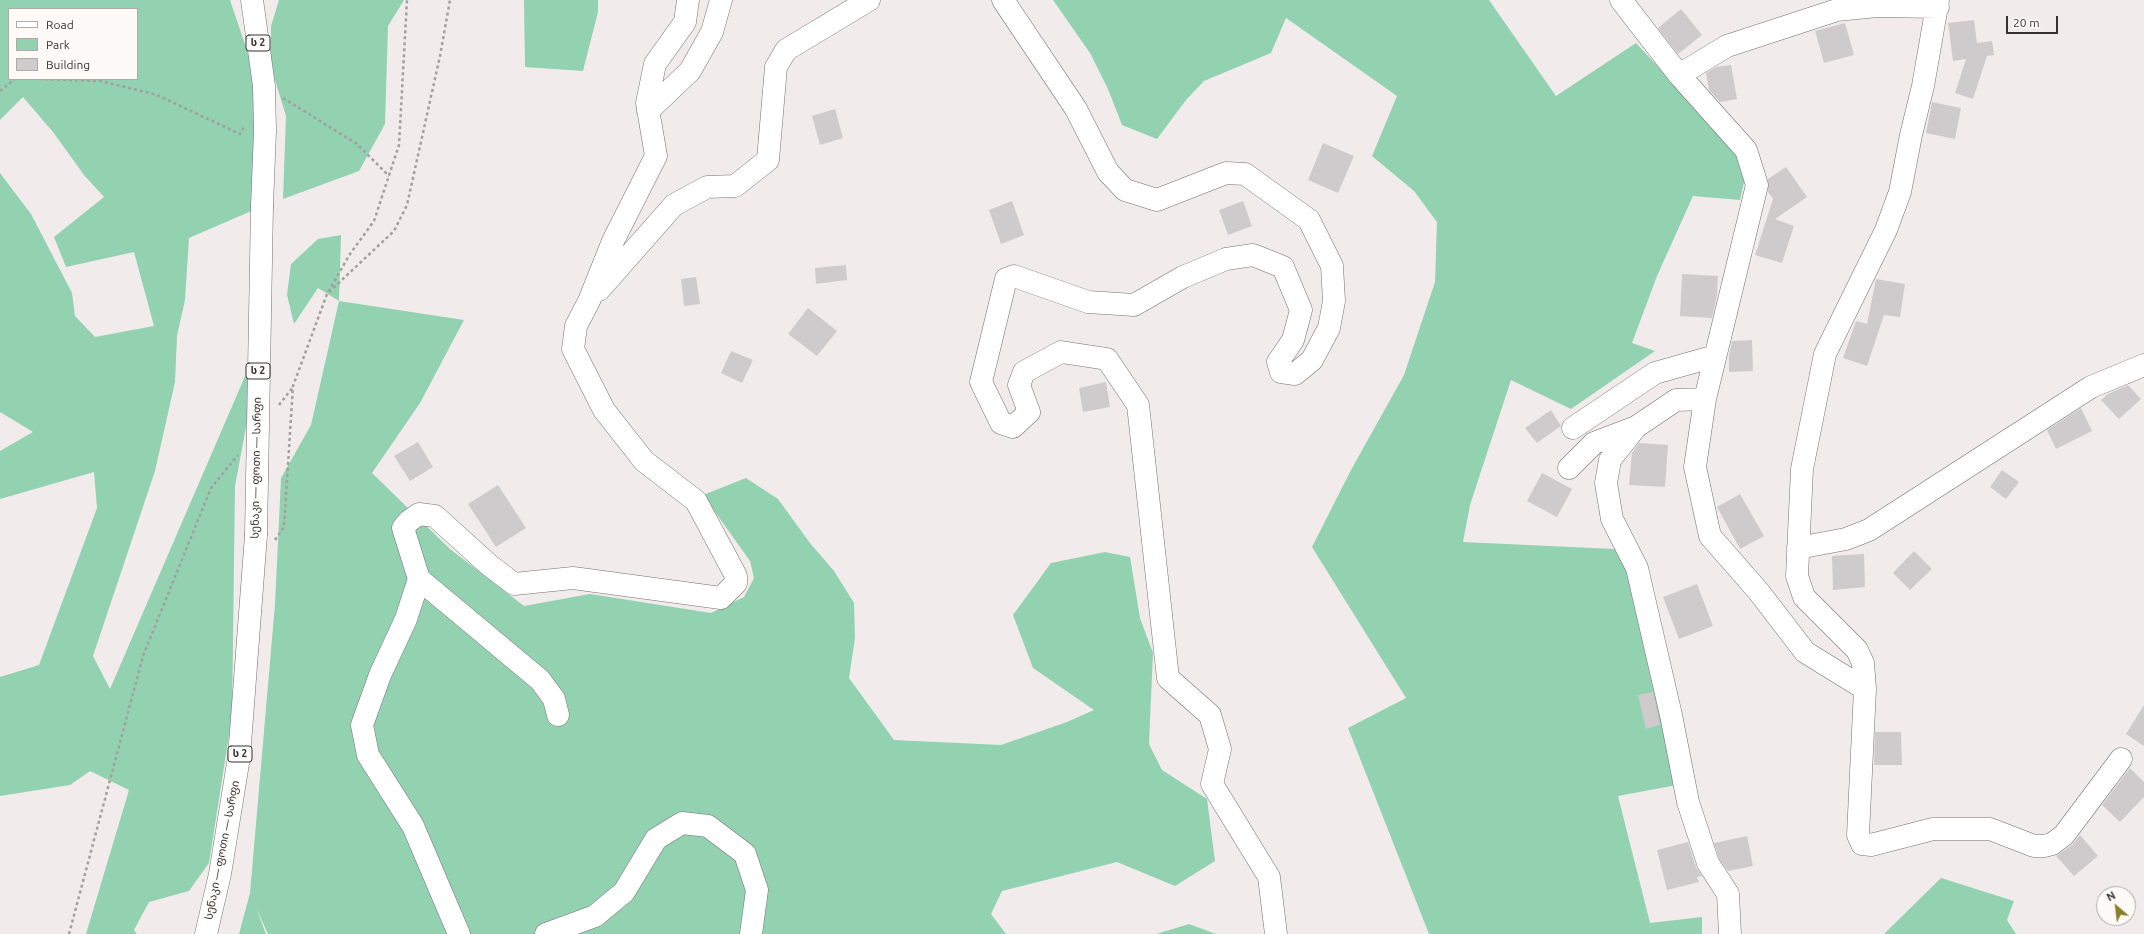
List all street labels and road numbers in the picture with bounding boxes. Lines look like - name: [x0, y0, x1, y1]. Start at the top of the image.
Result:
- road number: ს 2: [246, 35, 270, 51]
- road number: ს 2: [246, 363, 270, 379]
- street label: სენაკი — ფოთი — სარფი: [248, 397, 264, 539]
- road number: ს 2: [228, 746, 252, 762]
- street label: სენაკი — ფოთი — სარფი: [202, 779, 242, 921]

